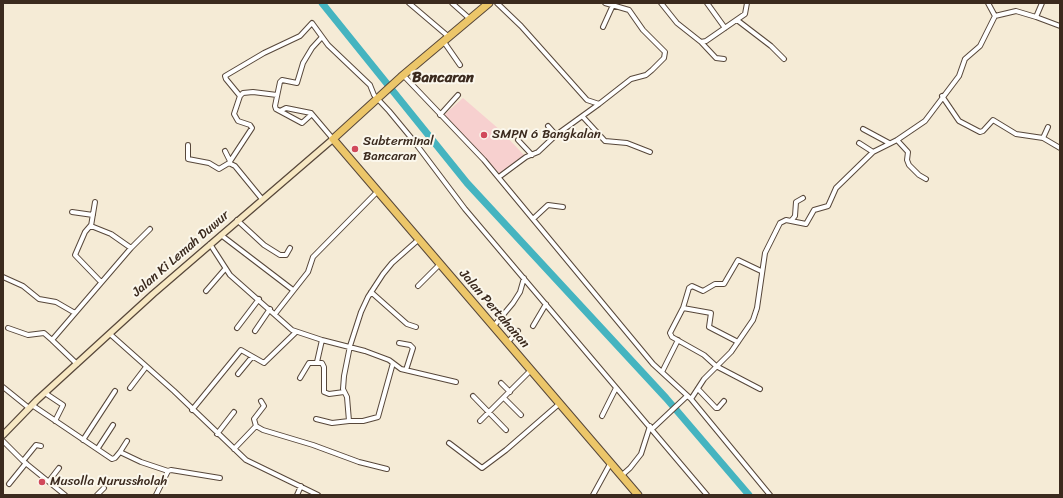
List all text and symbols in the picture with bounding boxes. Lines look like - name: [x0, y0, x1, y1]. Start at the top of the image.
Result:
- district label: Bancaran: [412, 69, 474, 87]
- place label: SMPN 6 Bangkalan: [492, 127, 601, 143]
- marker: SMPN 6 Bangkalan: [479, 130, 489, 140]
- place label: Subterminal Bancaran: [363, 134, 434, 165]
- marker: Subterminal Bancaran: [350, 144, 360, 154]
- street label: Jalan Ki Lemah Duwur: [129, 208, 233, 300]
- street label: Jalan Pertahanan: [456, 266, 532, 352]
- place label: Musolla Nurussholah: [50, 474, 167, 490]
- marker: Musolla Nurussholah: [37, 477, 47, 487]

